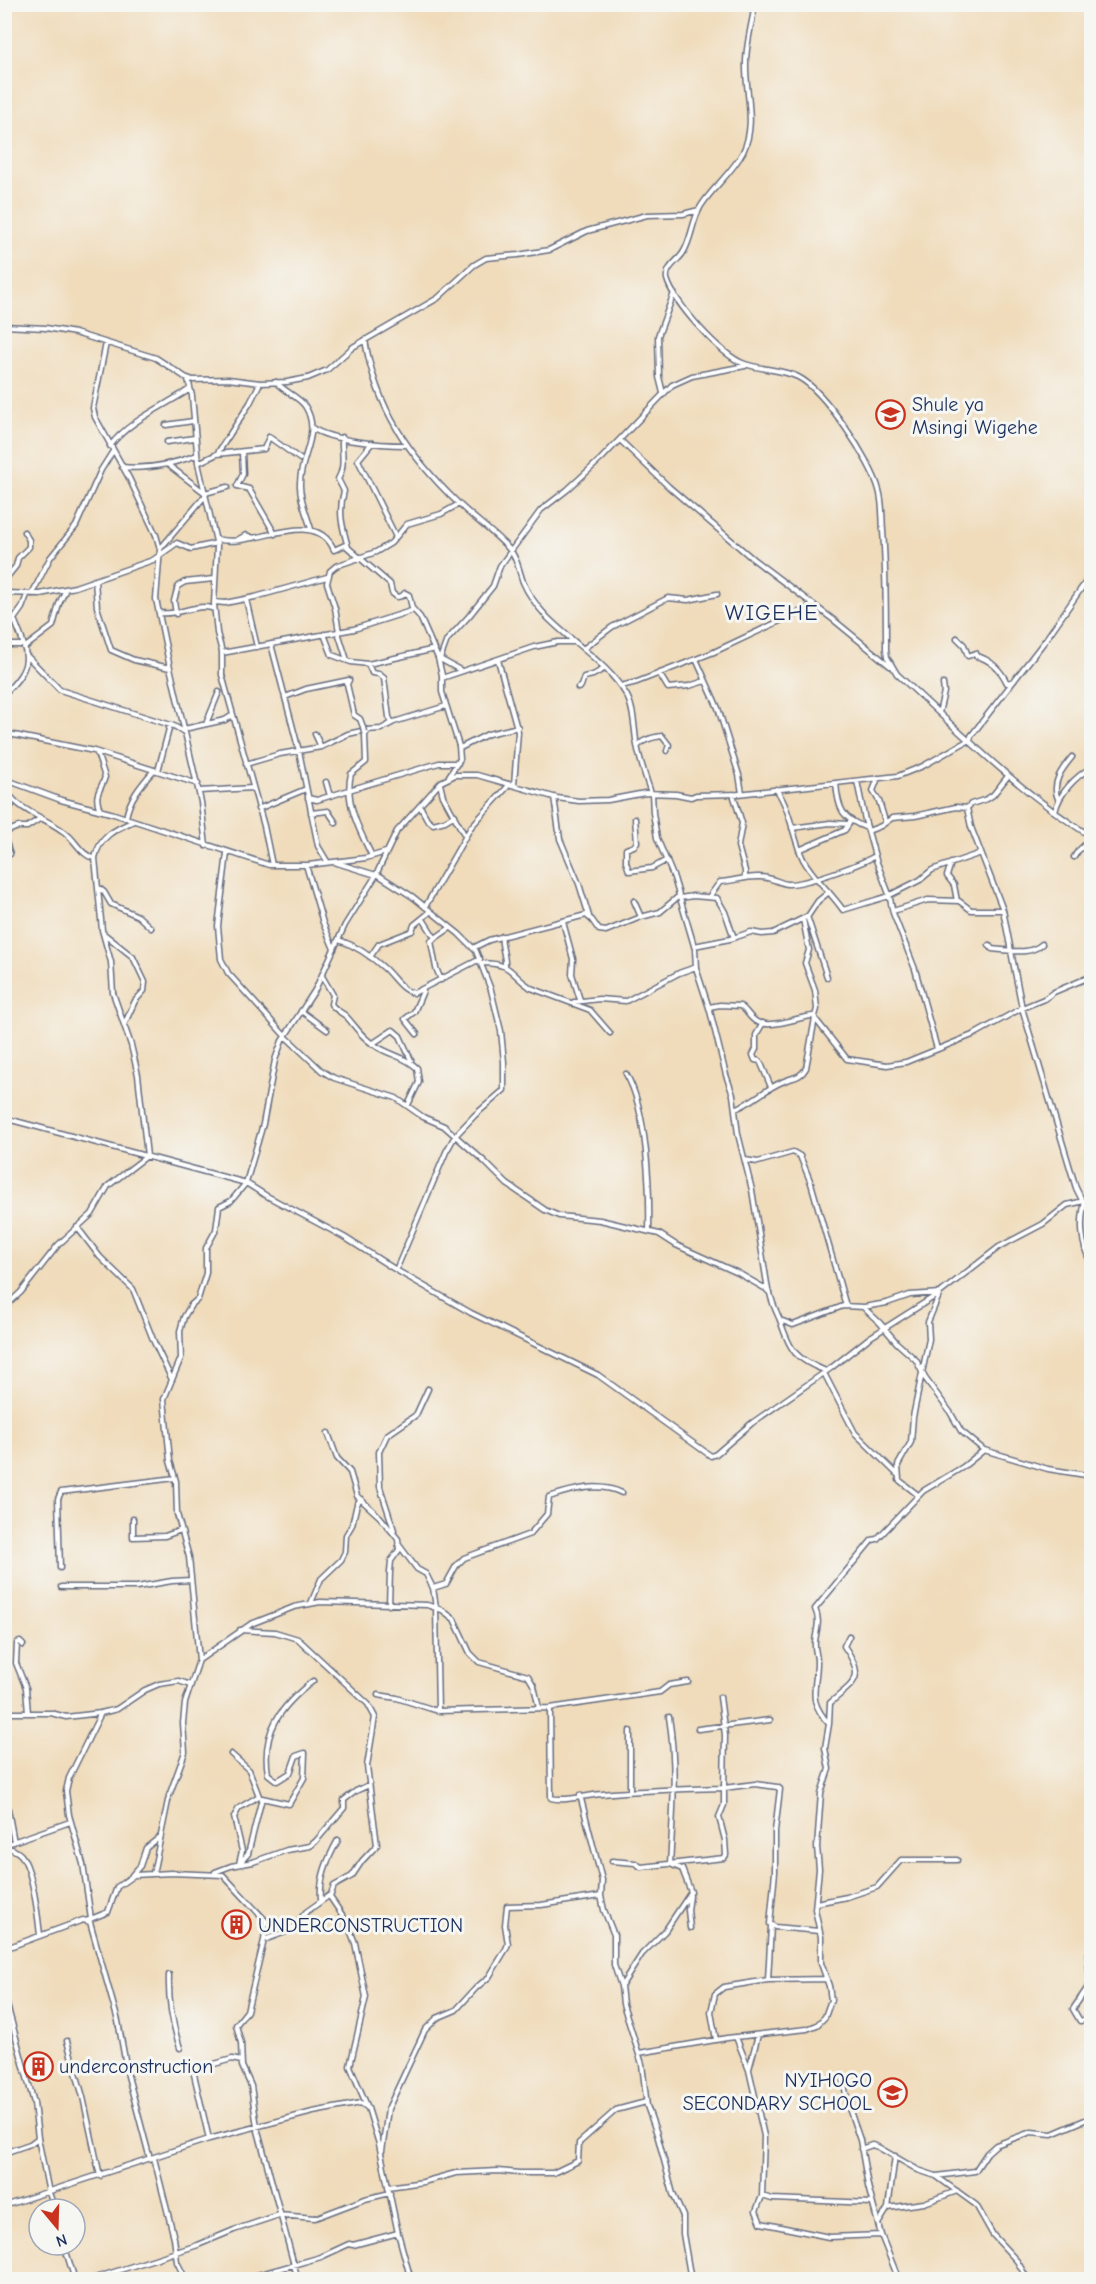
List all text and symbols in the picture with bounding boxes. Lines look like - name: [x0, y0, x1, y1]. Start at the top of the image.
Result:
- place label: Shule ya Msingi Wigehe: [912, 393, 1038, 439]
- school or university icon: Shule ya Msingi Wigehe: [875, 399, 907, 431]
- district label: WIGEHE: [725, 600, 819, 626]
- building icon: UNDERCONSTRUCTION: [221, 1909, 253, 1941]
- place label: UNDERCONSTRUCTION: [258, 1914, 463, 1937]
- building icon: underconstruction: [22, 2050, 54, 2082]
- place label: underconstruction: [59, 2055, 213, 2078]
- place label: NYIHOGO SECONDARY SCHOOL: [683, 2069, 872, 2115]
- school or university icon: NYIHOGO SECONDARY SCHOOL: [877, 2076, 909, 2108]
- north arrow: [27, 2197, 87, 2257]
- text: N: [54, 2230, 69, 2250]

